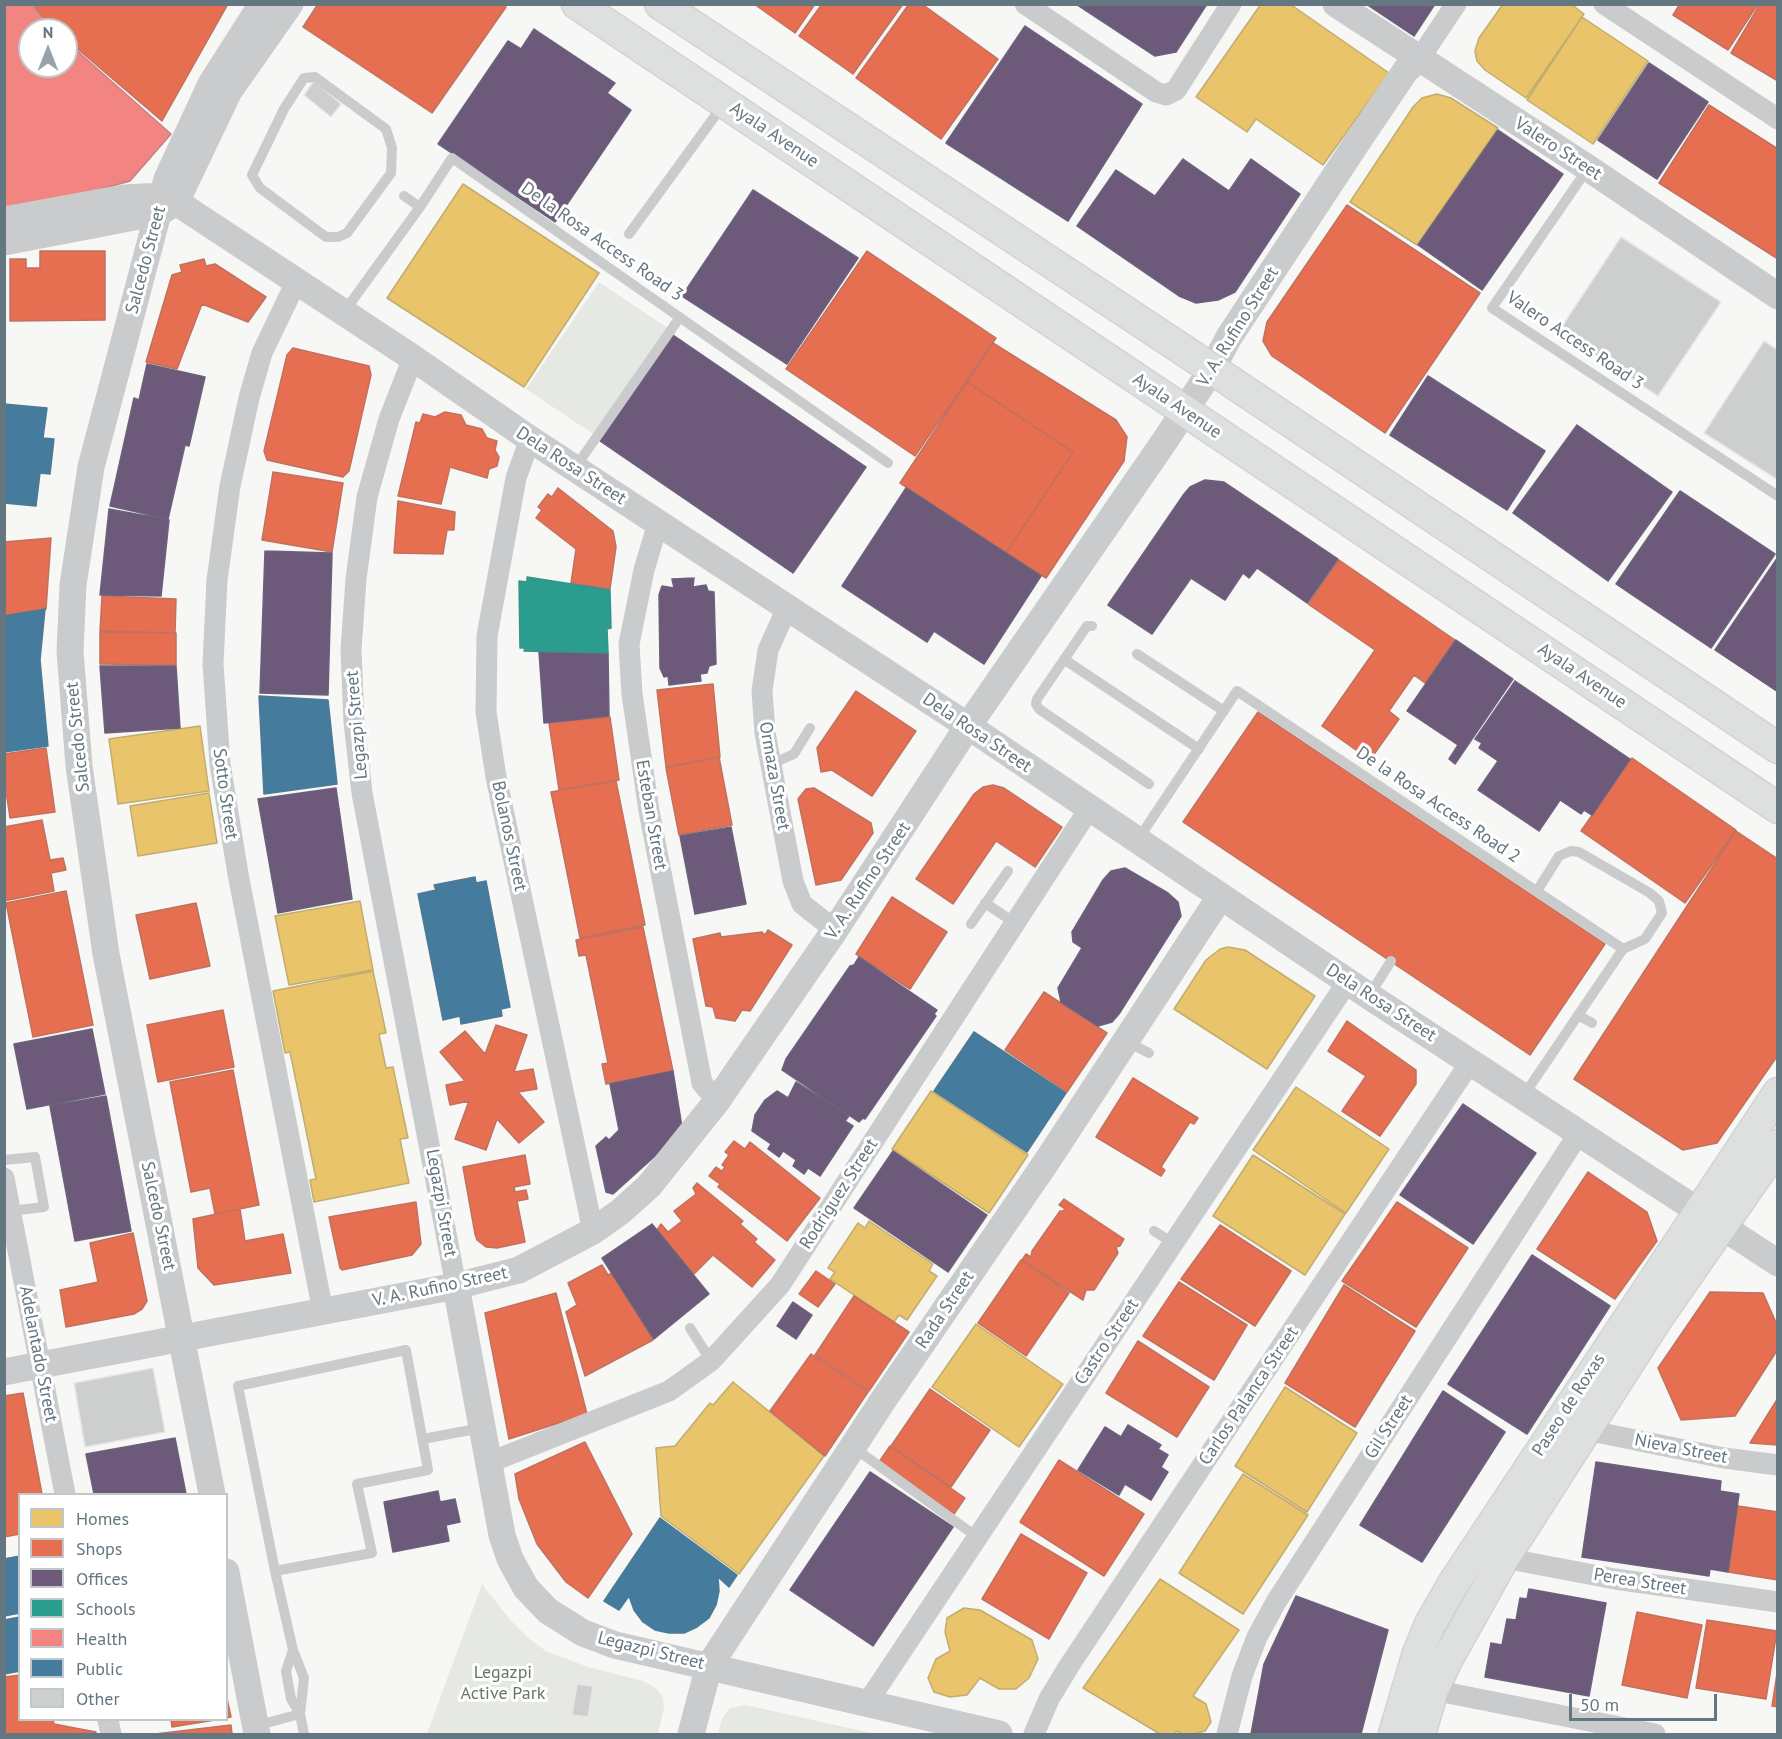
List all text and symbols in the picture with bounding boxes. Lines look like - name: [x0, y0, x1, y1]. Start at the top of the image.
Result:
- north arrow: [18, 18, 78, 78]
- text: N: [43, 22, 53, 42]
- street label: Ayala Avenue: [726, 97, 822, 173]
- street label: Valero Street: [1511, 113, 1605, 185]
- street label: De la Rosa Access Road 3: [517, 178, 687, 306]
- street label: Salcedo Street: [121, 204, 171, 316]
- street label: V. A. Rufino Street: [1193, 263, 1283, 391]
- street label: Valero Access Road 3: [1502, 287, 1648, 395]
- street label: Ayala Avenue: [1129, 368, 1225, 444]
- street label: Dela Rosa Street: [512, 422, 630, 510]
- street label: Ayala Avenue: [1534, 638, 1630, 714]
- street label: Legazpi Street: [341, 670, 373, 780]
- street label: Salcedo Street: [61, 681, 95, 793]
- street label: Dela Rosa Street: [918, 689, 1036, 777]
- street label: Ormaza Street: [754, 720, 794, 832]
- street label: De la Rosa Access Road 2: [1352, 742, 1524, 868]
- street label: Sotto Street: [208, 747, 242, 841]
- street label: Esteban Street: [631, 758, 671, 872]
- street label: Bolanos Street: [487, 779, 531, 893]
- street label: V. A. Rufino Street: [821, 818, 915, 944]
- street label: Dela Rosa Street: [1322, 959, 1440, 1047]
- street label: Rodriguez Street: [795, 1135, 883, 1253]
- street label: Legazpi Street: [421, 1147, 461, 1259]
- street label: Salcedo Street: [136, 1160, 180, 1272]
- street label: V. A. Rufino Street: [371, 1262, 509, 1312]
- street label: Rada Street: [911, 1267, 979, 1353]
- street label: Adelantado Street: [14, 1284, 62, 1424]
- street label: Castro Street: [1070, 1295, 1144, 1389]
- street label: Carlos Palanca Street: [1195, 1323, 1303, 1469]
- street label: Paseo de Roxas: [1528, 1350, 1610, 1460]
- street label: Gil Street: [1360, 1391, 1418, 1463]
- street label: Nieva Street: [1633, 1429, 1729, 1469]
- legend: [18, 1493, 228, 1721]
- text: Homes: [76, 1507, 129, 1530]
- text: Shops: [76, 1537, 122, 1560]
- street label: Perea Street: [1592, 1564, 1688, 1600]
- text: Offices: [76, 1567, 128, 1590]
- text: Schools: [76, 1597, 136, 1620]
- text: Health: [76, 1627, 127, 1650]
- street label: Legazpi Street: [595, 1627, 707, 1675]
- text: Public: [76, 1657, 123, 1680]
- park label: Legazpi Active Park: [461, 1662, 545, 1704]
- scale bar: [1572, 1682, 1720, 1720]
- text: Other: [76, 1687, 120, 1710]
- text: 50 m: [1580, 1693, 1619, 1716]

